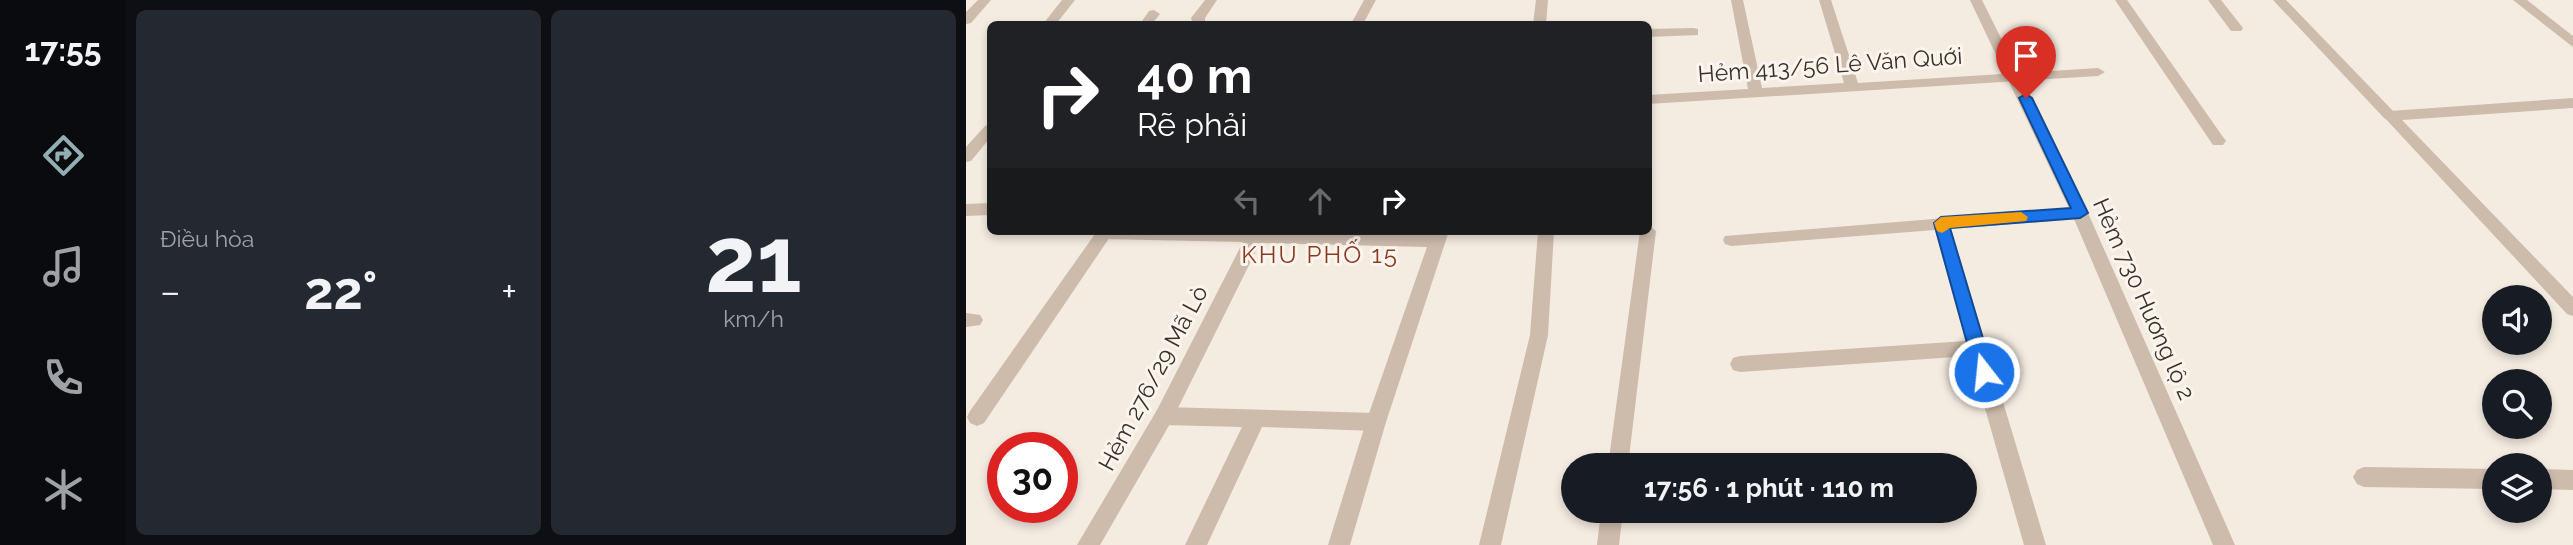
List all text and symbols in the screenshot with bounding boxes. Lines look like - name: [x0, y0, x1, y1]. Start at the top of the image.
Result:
- pin: [1996, 26, 2056, 98]
- text: 17:55: [24, 31, 102, 68]
- icon: arrive: [2007, 37, 2045, 75]
- street label: Hẻm 413/56 Lê Văn Quới: [1697, 42, 1963, 87]
- text: 40 m: [1137, 47, 1252, 104]
- icon: right: [1022, 49, 1113, 140]
- text: Rẽ phải: [1137, 106, 1247, 143]
- icon: directions: [39, 131, 88, 180]
- icon: left: [1228, 182, 1266, 220]
- icon: ahead: [1301, 182, 1339, 220]
- icon: right: [1374, 182, 1412, 220]
- street label: Hẻm 730 Hương lộ 2: [2088, 194, 2201, 404]
- text: 21: [705, 206, 802, 313]
- text: Điều hòa: [160, 225, 254, 252]
- district label: KHU PHỐ 15: [1241, 239, 1399, 269]
- icon: music: [39, 242, 88, 291]
- text: 22°: [304, 260, 377, 321]
- text: −: [160, 269, 180, 314]
- text: +: [501, 269, 517, 314]
- street label: Hẻm 276/29 Mã Lò: [1092, 281, 1213, 475]
- map controls: [2482, 285, 2552, 523]
- button: sound: [2482, 285, 2552, 355]
- text: km/h: [723, 305, 784, 332]
- position arrow: [1947, 335, 2021, 409]
- icon: phone: [39, 353, 88, 402]
- button: search: [2482, 369, 2552, 439]
- speed limit sign: 30: [987, 432, 1078, 523]
- button: layers: [2482, 453, 2552, 523]
- icon: climate: [39, 465, 88, 514]
- text: 17:56 · 1 phút · 110 m: [1644, 473, 1894, 503]

